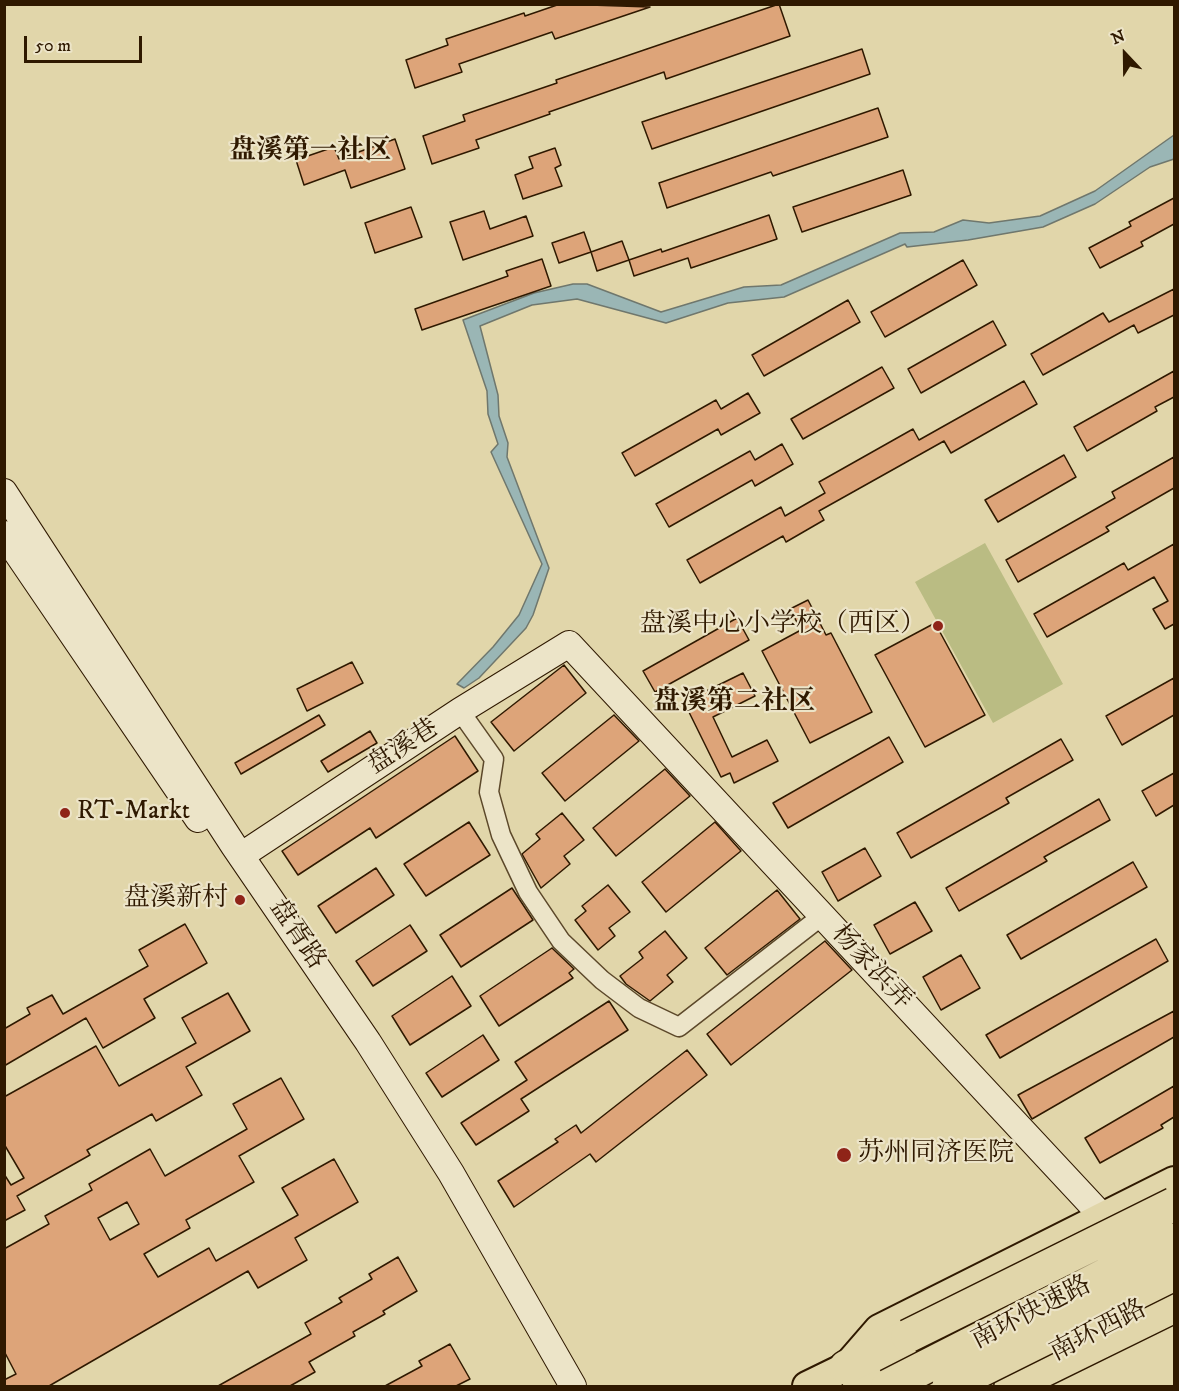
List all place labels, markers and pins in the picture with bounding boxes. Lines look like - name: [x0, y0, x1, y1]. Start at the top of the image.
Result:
- place label: 盘溪中心小学校（西区）: [640, 610, 926, 642]
- marker: 盘溪中心小学校（西区）: [931, 619, 945, 633]
- place label: RT-Markt: [77, 797, 190, 829]
- marker: RT-Markt: [58, 806, 72, 820]
- place label: 盘溪新村: [124, 884, 228, 916]
- marker: 盘溪新村: [233, 893, 247, 907]
- place label: 苏州同济医院: [858, 1139, 1014, 1171]
- marker: 苏州同济医院: [835, 1146, 853, 1164]

